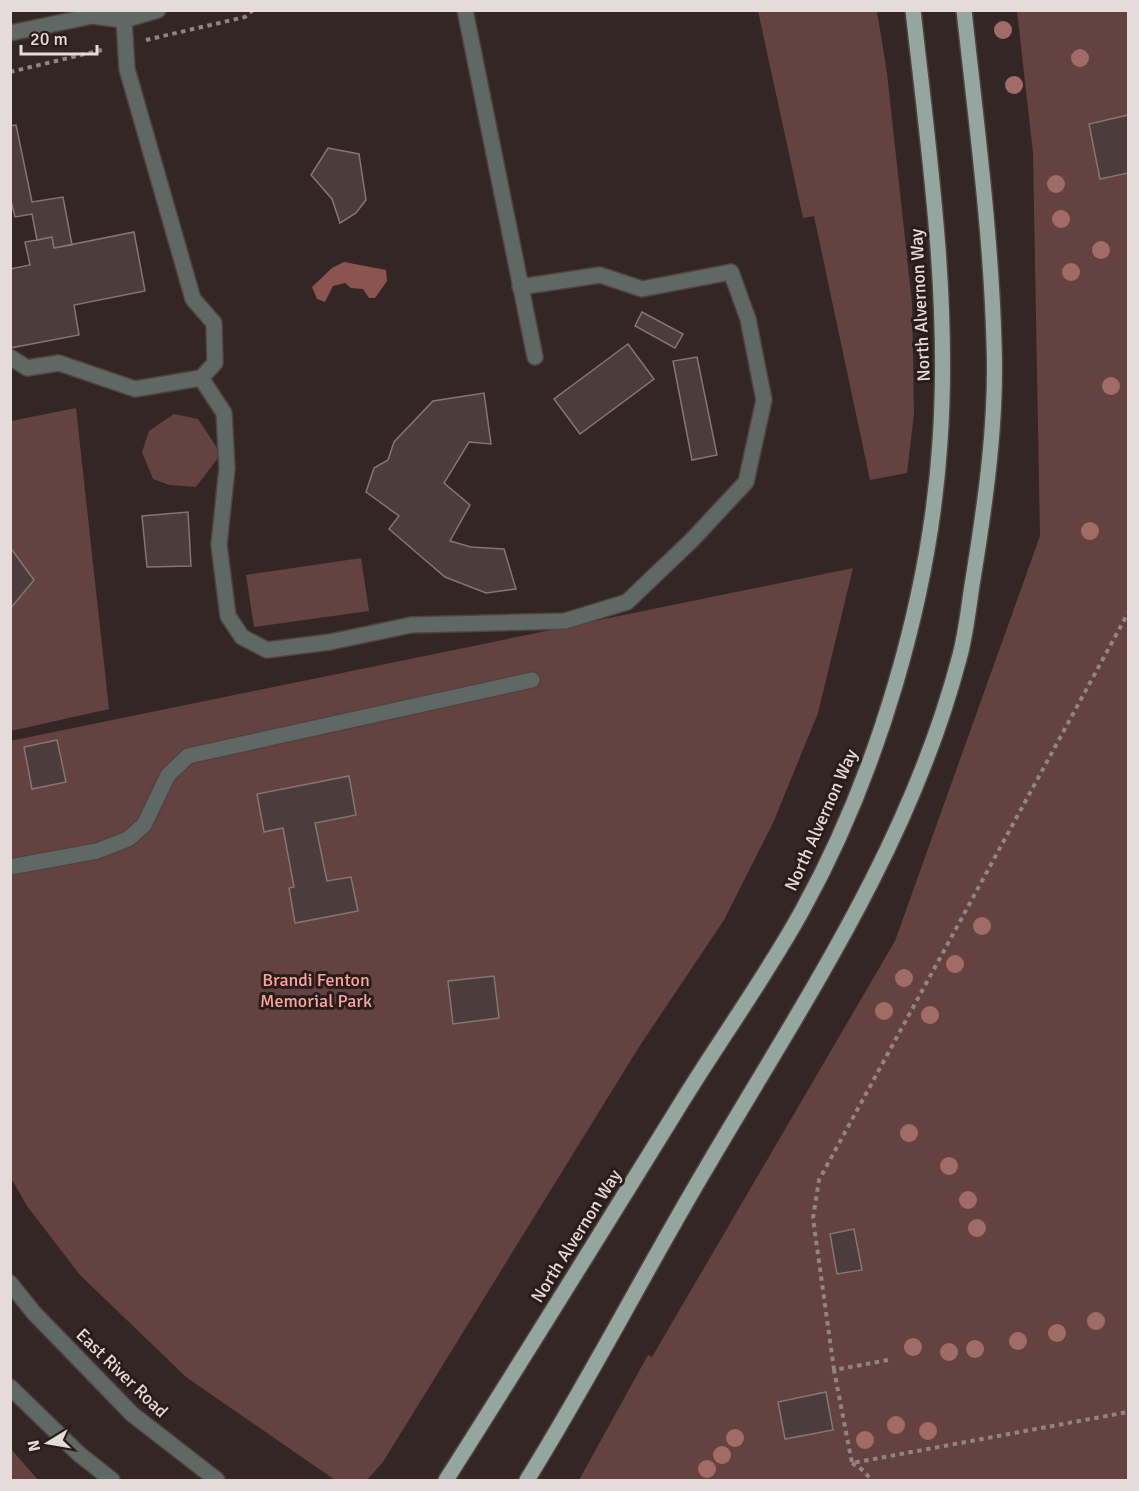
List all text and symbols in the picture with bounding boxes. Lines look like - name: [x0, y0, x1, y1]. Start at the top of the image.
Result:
- scale bar: [21, 18, 98, 56]
- text: 20 m: [30, 28, 68, 50]
- street label: North Alvernon Way: [905, 227, 935, 382]
- street label: North Alvernon Way: [780, 745, 862, 894]
- park label: Brandi Fenton Memorial Park: [260, 969, 372, 1012]
- street label: North Alvernon Way: [526, 1165, 626, 1307]
- street label: East River Road: [72, 1324, 172, 1422]
- north arrow: [18, 1413, 78, 1473]
- text: N: [23, 1438, 45, 1453]

